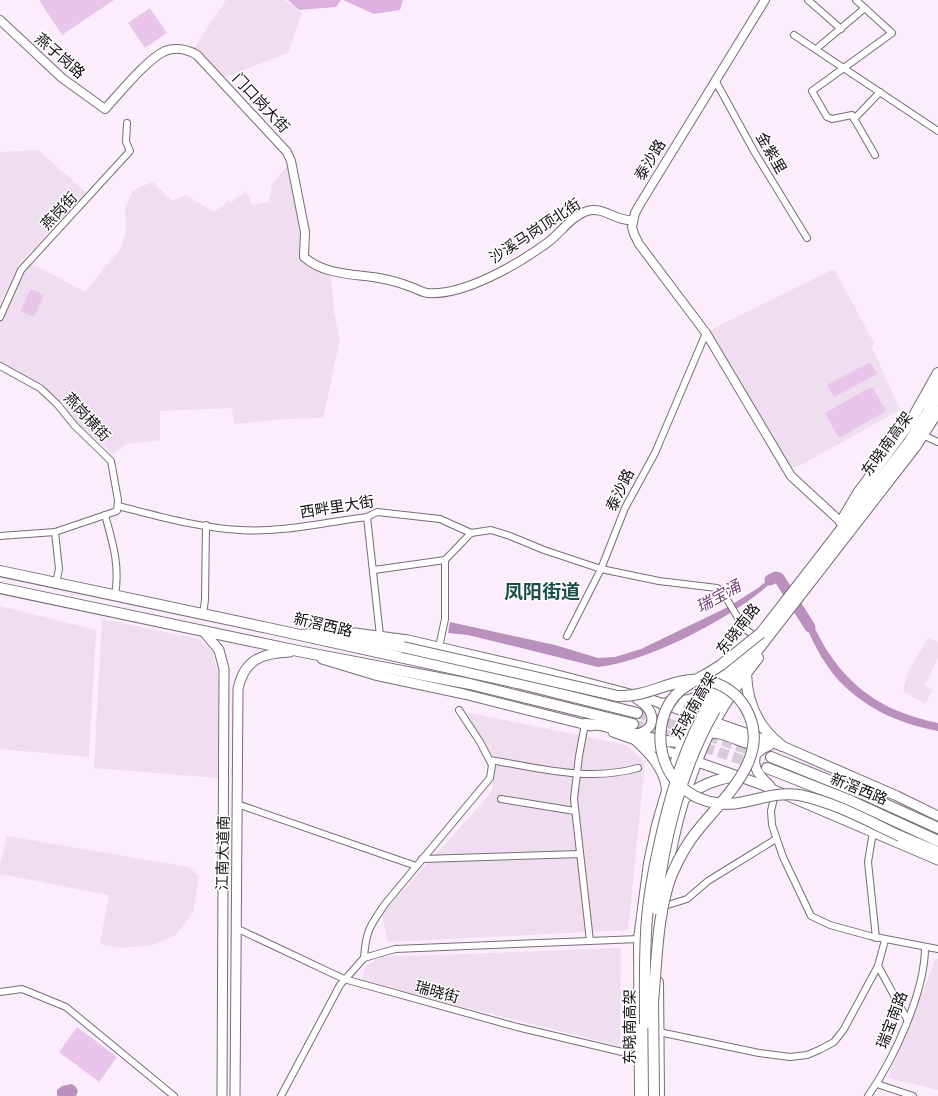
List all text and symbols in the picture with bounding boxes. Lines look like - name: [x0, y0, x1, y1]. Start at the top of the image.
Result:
- street label: 燕子岗路: [32, 29, 89, 82]
- street label: 门口岗大街: [230, 69, 294, 136]
- street label: 金紫里: [753, 129, 791, 176]
- street label: 泰沙路: [630, 136, 668, 183]
- street label: 燕岗街: [36, 188, 80, 233]
- street label: 沙溪马岗顶北街: [486, 194, 583, 266]
- street label: 燕岗横街: [61, 388, 115, 444]
- street label: 东晓南高架: [857, 408, 916, 479]
- street label: 泰沙路: [601, 465, 637, 514]
- street label: 西畔里大街: [298, 491, 375, 521]
- water label: 瑞宝涌: [692, 575, 745, 616]
- district label: 凤阳街道: [504, 579, 580, 602]
- street label: 东晓南路: [712, 599, 763, 658]
- street label: 新滘西路: [292, 609, 354, 640]
- street label: 东晓南高架: [667, 669, 720, 742]
- street label: 新滘西路: [828, 768, 891, 808]
- street label: 江南大道南: [212, 815, 232, 891]
- street label: 瑞晓街: [413, 977, 461, 1006]
- street label: 瑞宝南路: [872, 988, 910, 1051]
- street label: 东晓南高架: [620, 989, 638, 1065]

